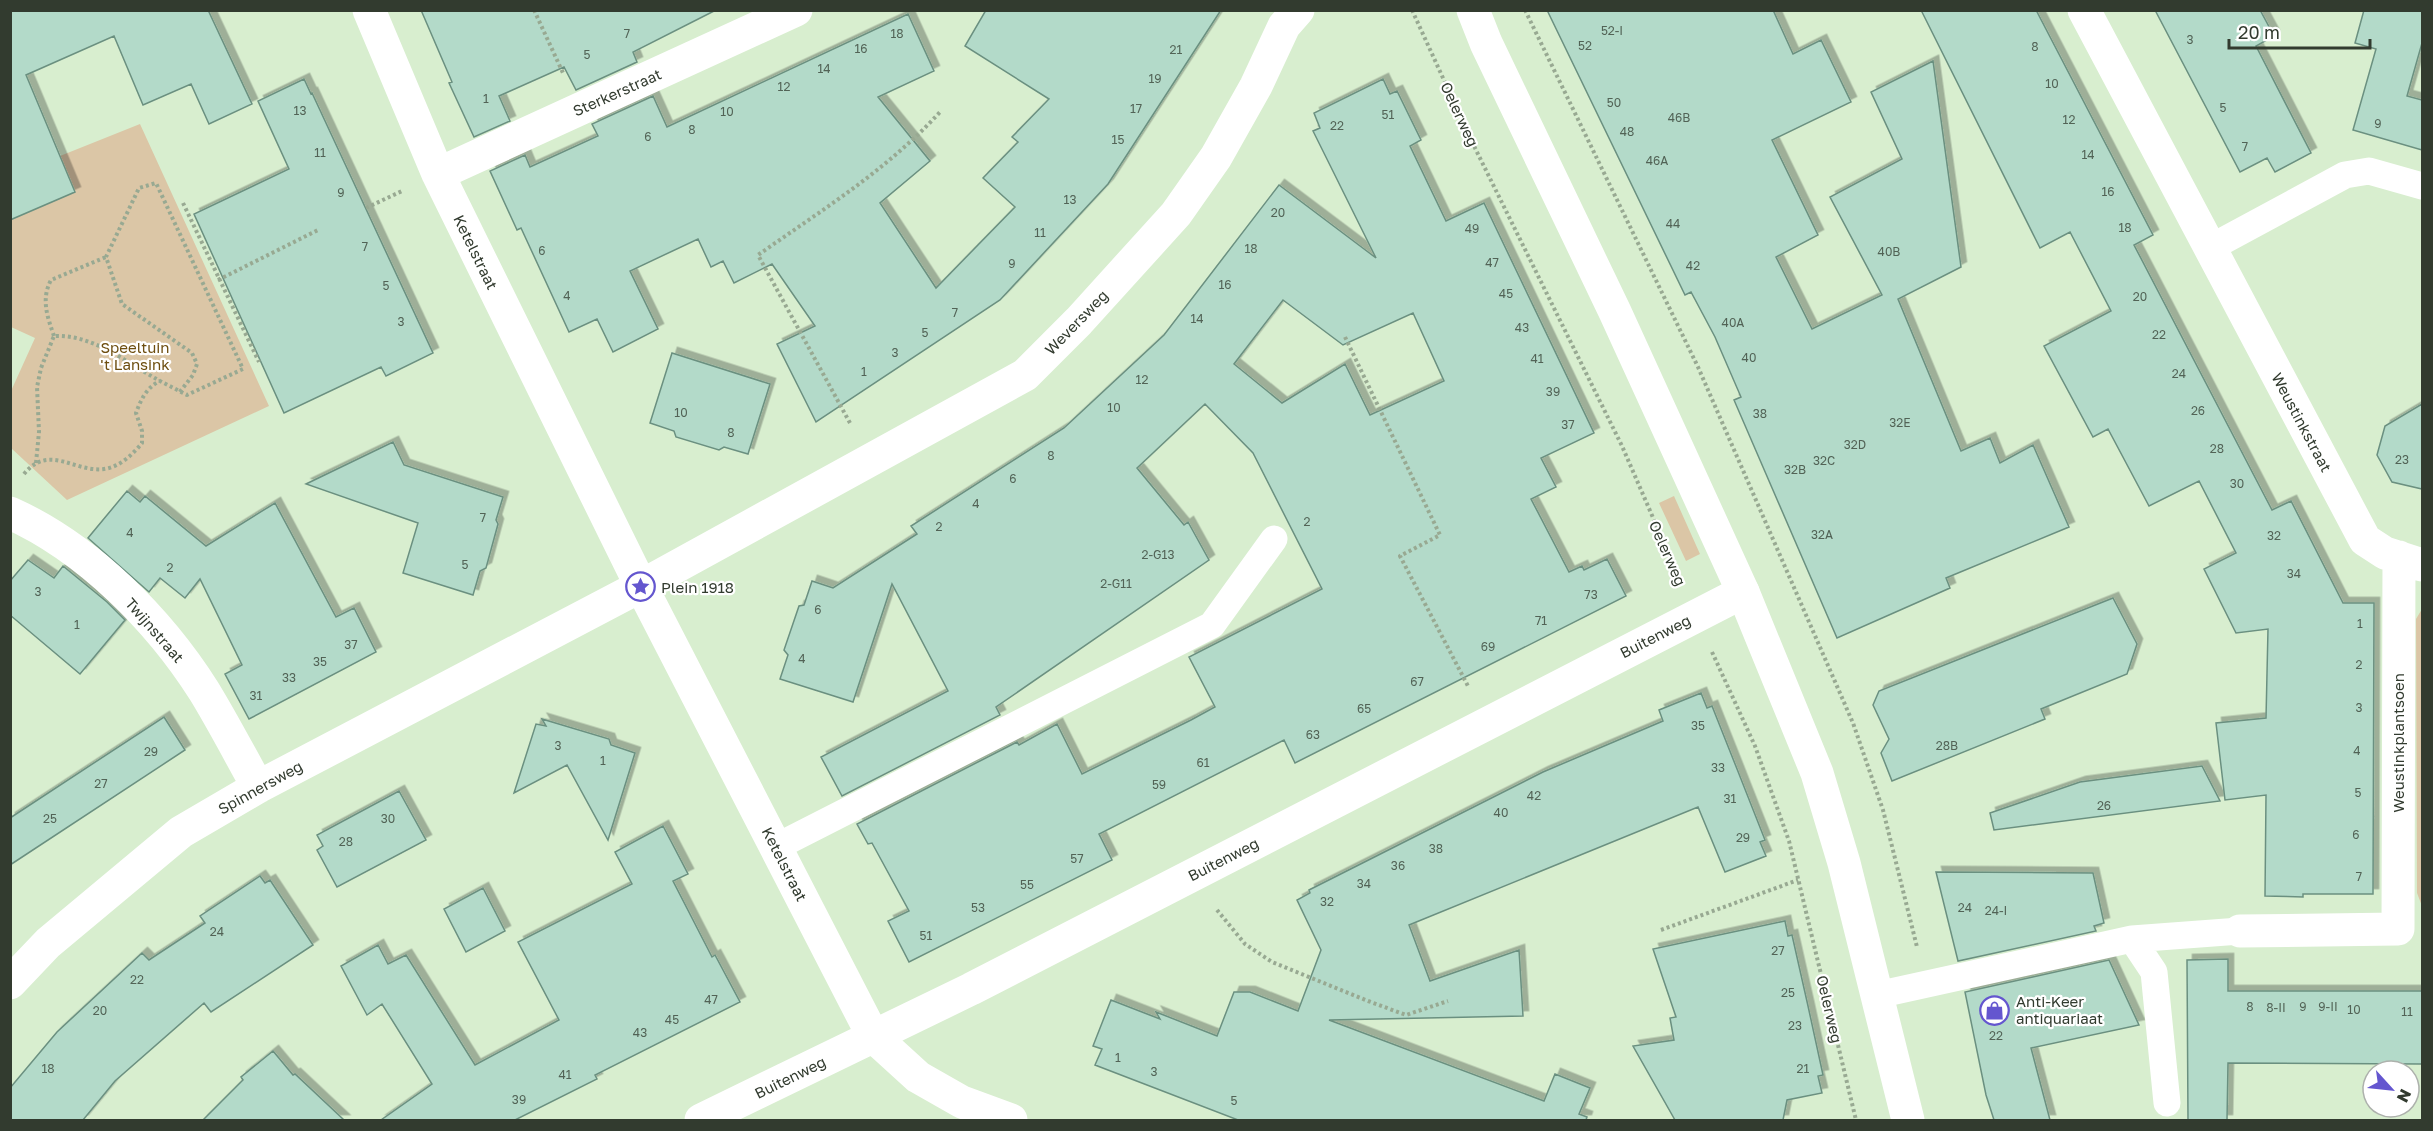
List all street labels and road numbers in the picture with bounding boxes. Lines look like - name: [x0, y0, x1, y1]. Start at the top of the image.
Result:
- street label: Sterkerstraat: [570, 64, 664, 120]
- street label: Oelerweg: [1437, 79, 1483, 149]
- street label: Ketelstraat: [450, 212, 502, 292]
- street label: Weversweg: [1041, 286, 1111, 358]
- street label: Weustinkstraat: [2268, 369, 2336, 475]
- street label: Oelerweg: [1646, 518, 1690, 588]
- street label: Twijnstraat: [122, 594, 188, 666]
- street label: Buitenweg: [1617, 611, 1693, 661]
- street label: Weustinkplantsoen: [2389, 673, 2407, 813]
- street label: Spinnersweg: [215, 756, 305, 818]
- street label: Ketelstraat: [759, 824, 811, 904]
- street label: Buitenweg: [1185, 834, 1261, 884]
- street label: Oelerweg: [1813, 973, 1847, 1045]
- street label: Buitenweg: [752, 1052, 828, 1102]

